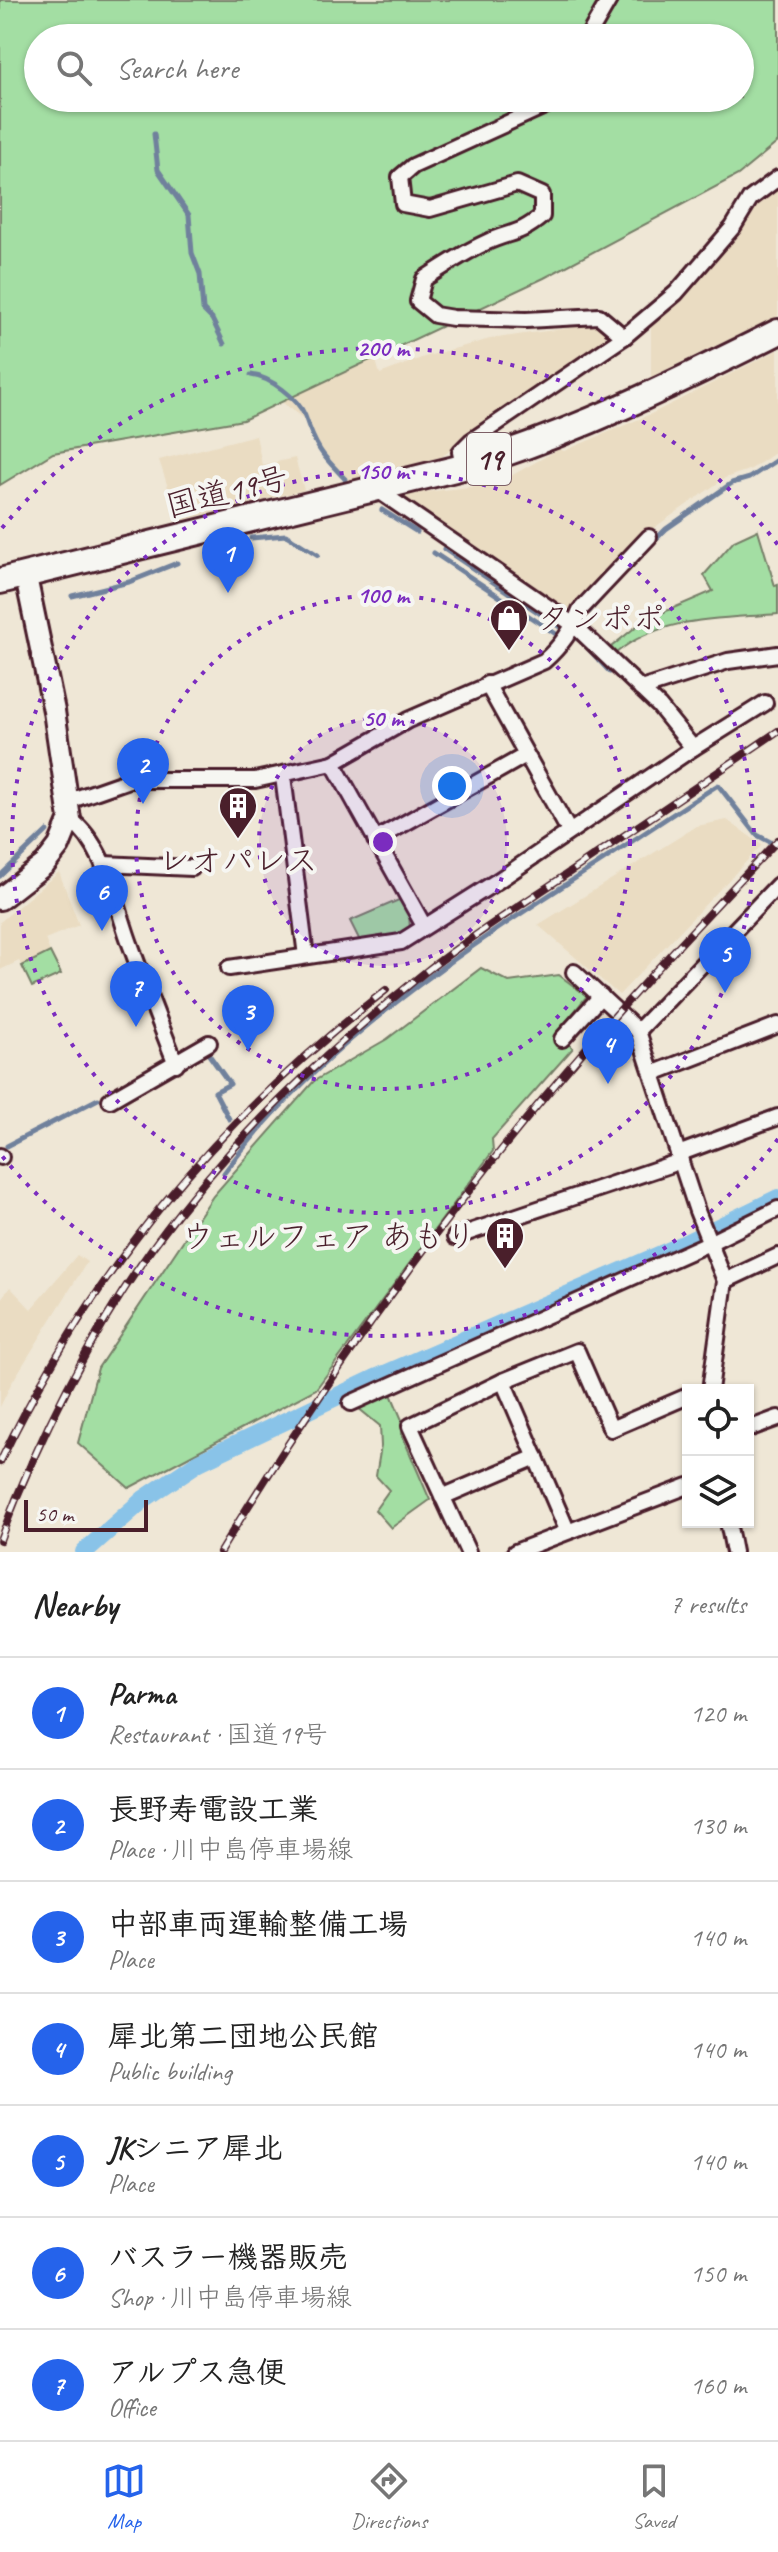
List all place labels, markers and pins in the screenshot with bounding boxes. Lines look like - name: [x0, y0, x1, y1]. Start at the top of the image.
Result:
- pin: 1: [202, 527, 254, 593]
- shop icon: タンポポ: [488, 597, 530, 652]
- place label: タンポポ: [537, 598, 665, 639]
- pin: 2: [117, 738, 169, 804]
- building icon: レオパレス: [217, 785, 259, 840]
- centre of rings: [369, 828, 397, 856]
- place label: レオパレス: [158, 840, 318, 881]
- pin: 6: [76, 865, 128, 931]
- pin: 5: [699, 927, 751, 993]
- pin: 7: [110, 961, 162, 1027]
- pin: 3: [222, 985, 274, 1051]
- pin: 4: [582, 1018, 634, 1084]
- building icon: ウェルフェア あもり: [484, 1215, 526, 1270]
- place label: ウェルフェア あもり: [181, 1216, 477, 1257]

